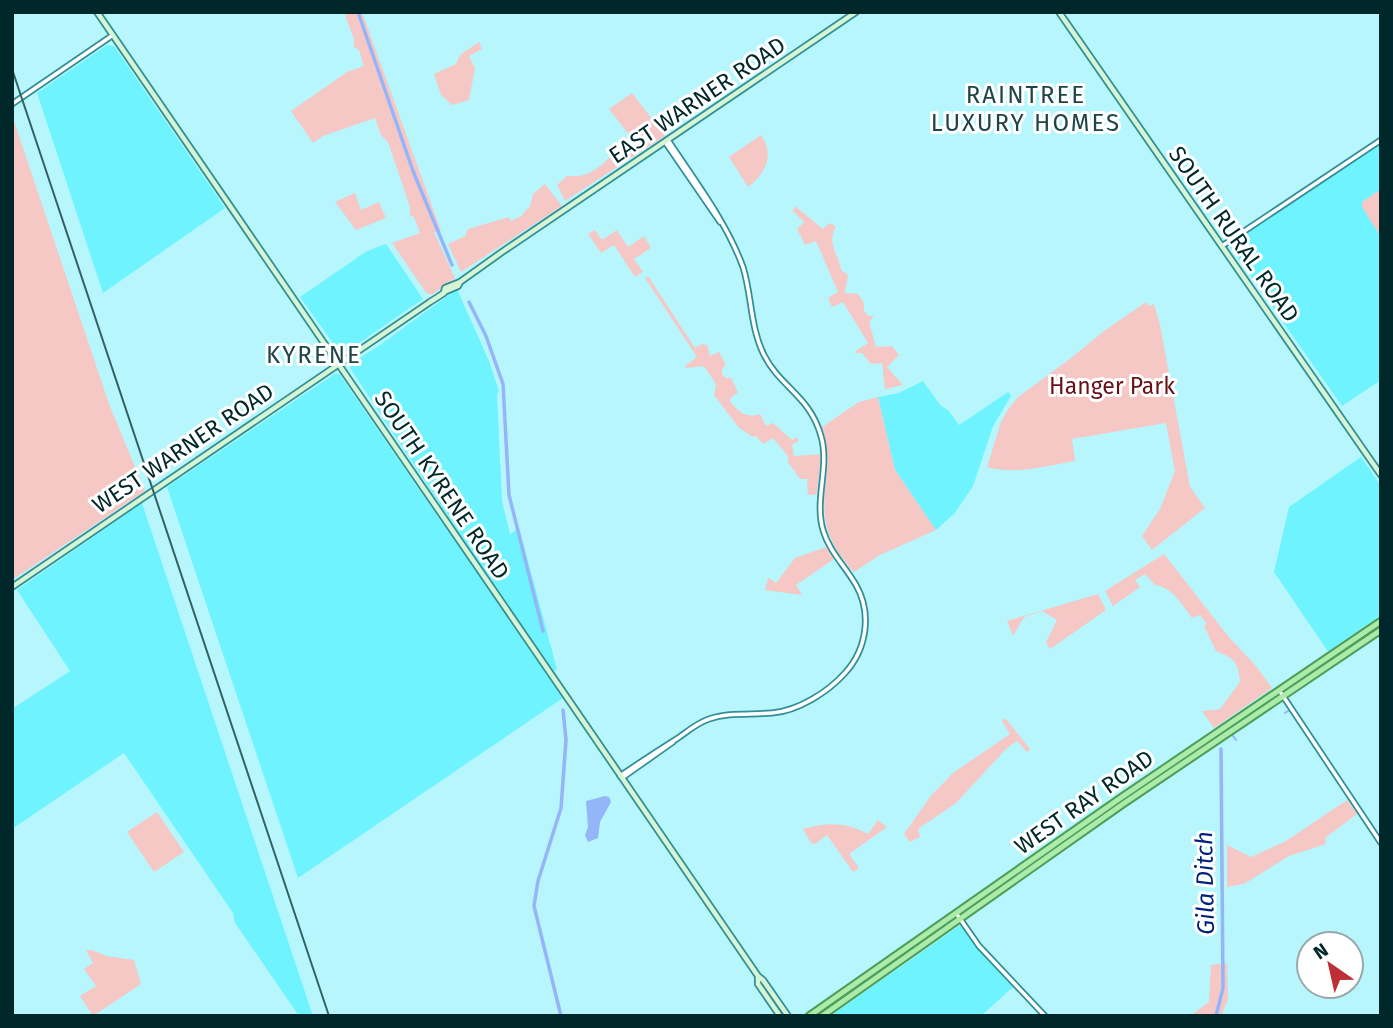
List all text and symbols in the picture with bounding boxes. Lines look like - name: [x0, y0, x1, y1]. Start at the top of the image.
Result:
- street label: EAST WARNER ROAD: [603, 31, 791, 169]
- district label: RAINTREE LUXURY HOMES: [931, 81, 1121, 137]
- street label: SOUTH RURAL ROAD: [1163, 141, 1305, 327]
- district label: KYRENE: [266, 341, 362, 369]
- park label: Hanger Park: [1049, 372, 1175, 400]
- street label: WEST WARNER ROAD: [87, 377, 279, 519]
- street label: SOUTH KYRENE ROAD: [369, 385, 515, 585]
- street label: WEST RAY ROAD: [1009, 744, 1159, 860]
- water label: Gila Ditch: [1190, 831, 1220, 935]
- north arrow: [1295, 930, 1365, 1000]
- text: N: [1309, 938, 1332, 964]

